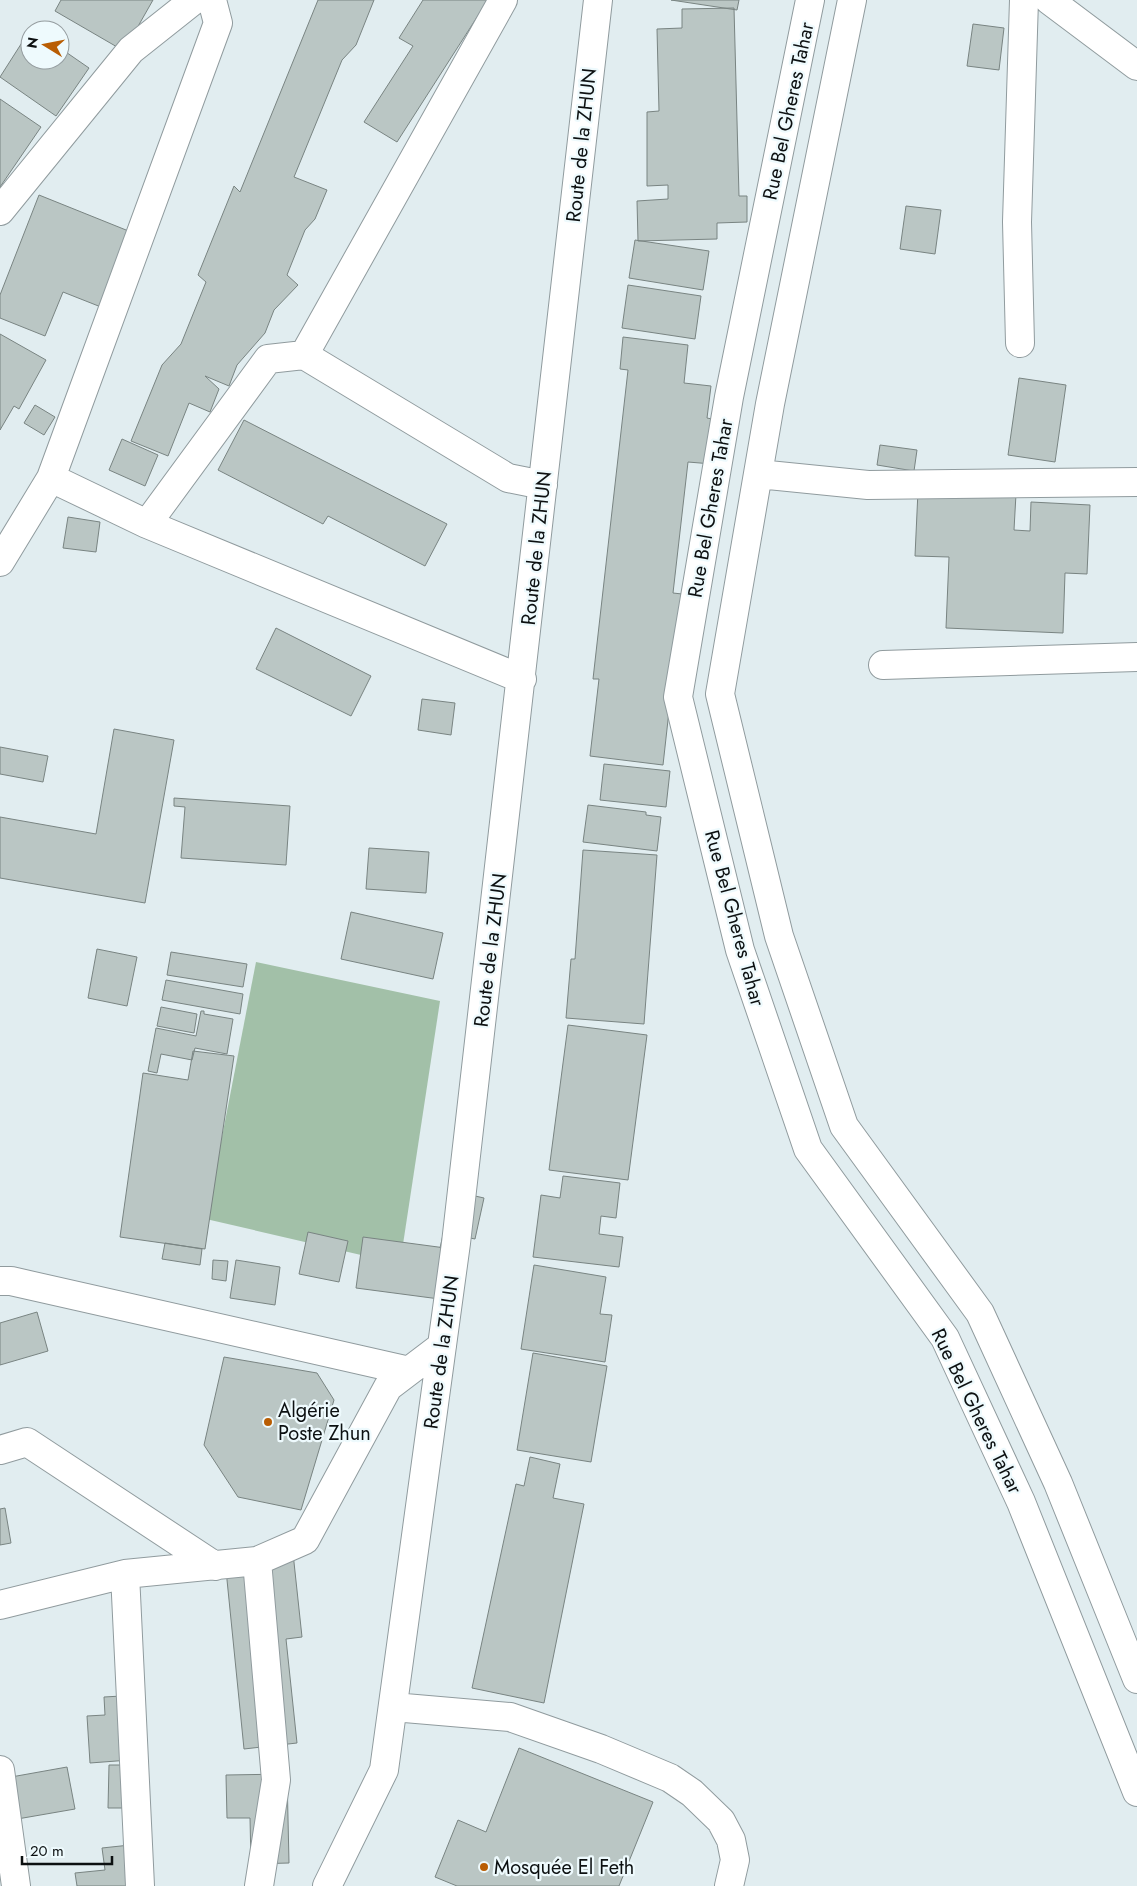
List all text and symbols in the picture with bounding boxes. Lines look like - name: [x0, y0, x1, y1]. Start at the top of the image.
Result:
- street label: Rue Bel Gheres Tahar: [755, 19, 822, 203]
- north arrow: [20, 20, 70, 70]
- text: N: [21, 36, 43, 50]
- street label: Route de la ZHUN: [559, 67, 604, 224]
- street label: Rue Bel Gheres Tahar: [680, 416, 741, 600]
- street label: Route de la ZHUN: [514, 470, 559, 627]
- street label: Rue Bel Gheres Tahar: [697, 827, 772, 1010]
- street label: Route de la ZHUN: [467, 871, 514, 1029]
- street label: Route de la ZHUN: [416, 1273, 467, 1431]
- street label: Rue Bel Gheres Tahar: [924, 1323, 1029, 1499]
- place label: Algérie Poste Zhun: [278, 1396, 371, 1448]
- marker: Algérie Poste Zhun: [262, 1416, 274, 1428]
- scale bar: [22, 1834, 112, 1866]
- text: 20 m: [30, 1840, 64, 1862]
- place label: Mosquée El Feth: [494, 1853, 634, 1882]
- marker: Mosquée El Feth: [478, 1861, 490, 1873]

